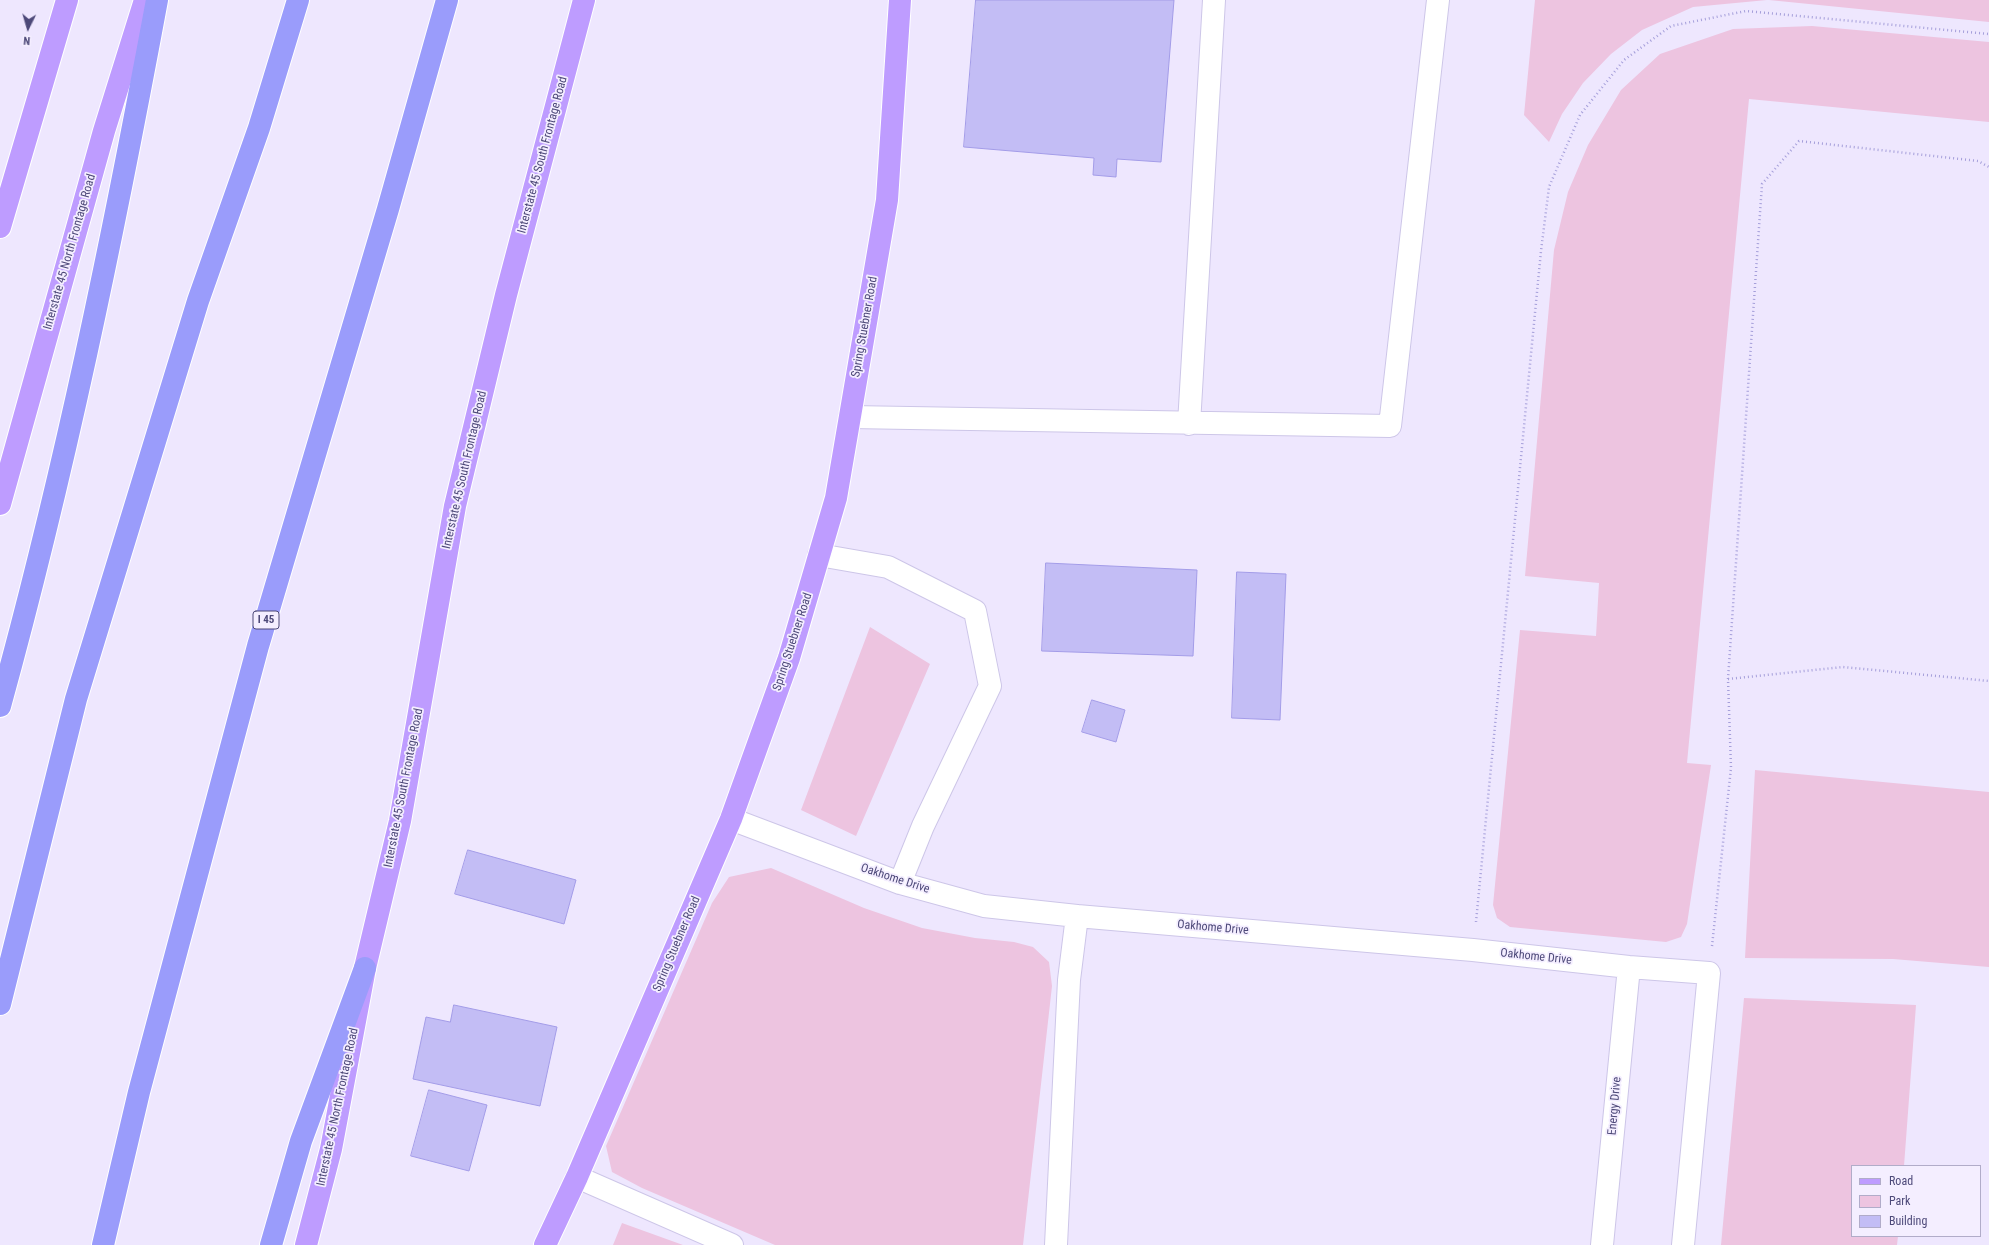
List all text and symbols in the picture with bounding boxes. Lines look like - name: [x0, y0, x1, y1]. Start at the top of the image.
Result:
- north arrow: [8, 8, 48, 48]
- text: N: [23, 34, 31, 47]
- street label: Interstate 45 South Frontage Road: [515, 75, 571, 235]
- street label: Interstate 45 North Frontage Road: [41, 173, 99, 331]
- street label: Spring Stuebner Road: [849, 275, 881, 379]
- street label: Interstate 45 South Frontage Road: [440, 390, 490, 550]
- street label: Spring Stuebner Road: [770, 591, 816, 693]
- road number: I 45: [253, 611, 279, 629]
- street label: Interstate 45 South Frontage Road: [381, 707, 427, 869]
- street label: Oakhome Drive: [859, 861, 931, 897]
- street label: Spring Stuebner Road: [650, 894, 704, 994]
- street label: Oakhome Drive: [1177, 918, 1249, 938]
- street label: Oakhome Drive: [1500, 946, 1572, 968]
- street label: Interstate 45 North Frontage Road: [314, 1027, 362, 1187]
- street label: Energy Drive: [1605, 1076, 1625, 1136]
- legend: [1851, 1165, 1981, 1237]
- text: Road: [1889, 1174, 1913, 1188]
- text: Park: [1889, 1194, 1910, 1208]
- text: Building: [1889, 1214, 1927, 1228]

